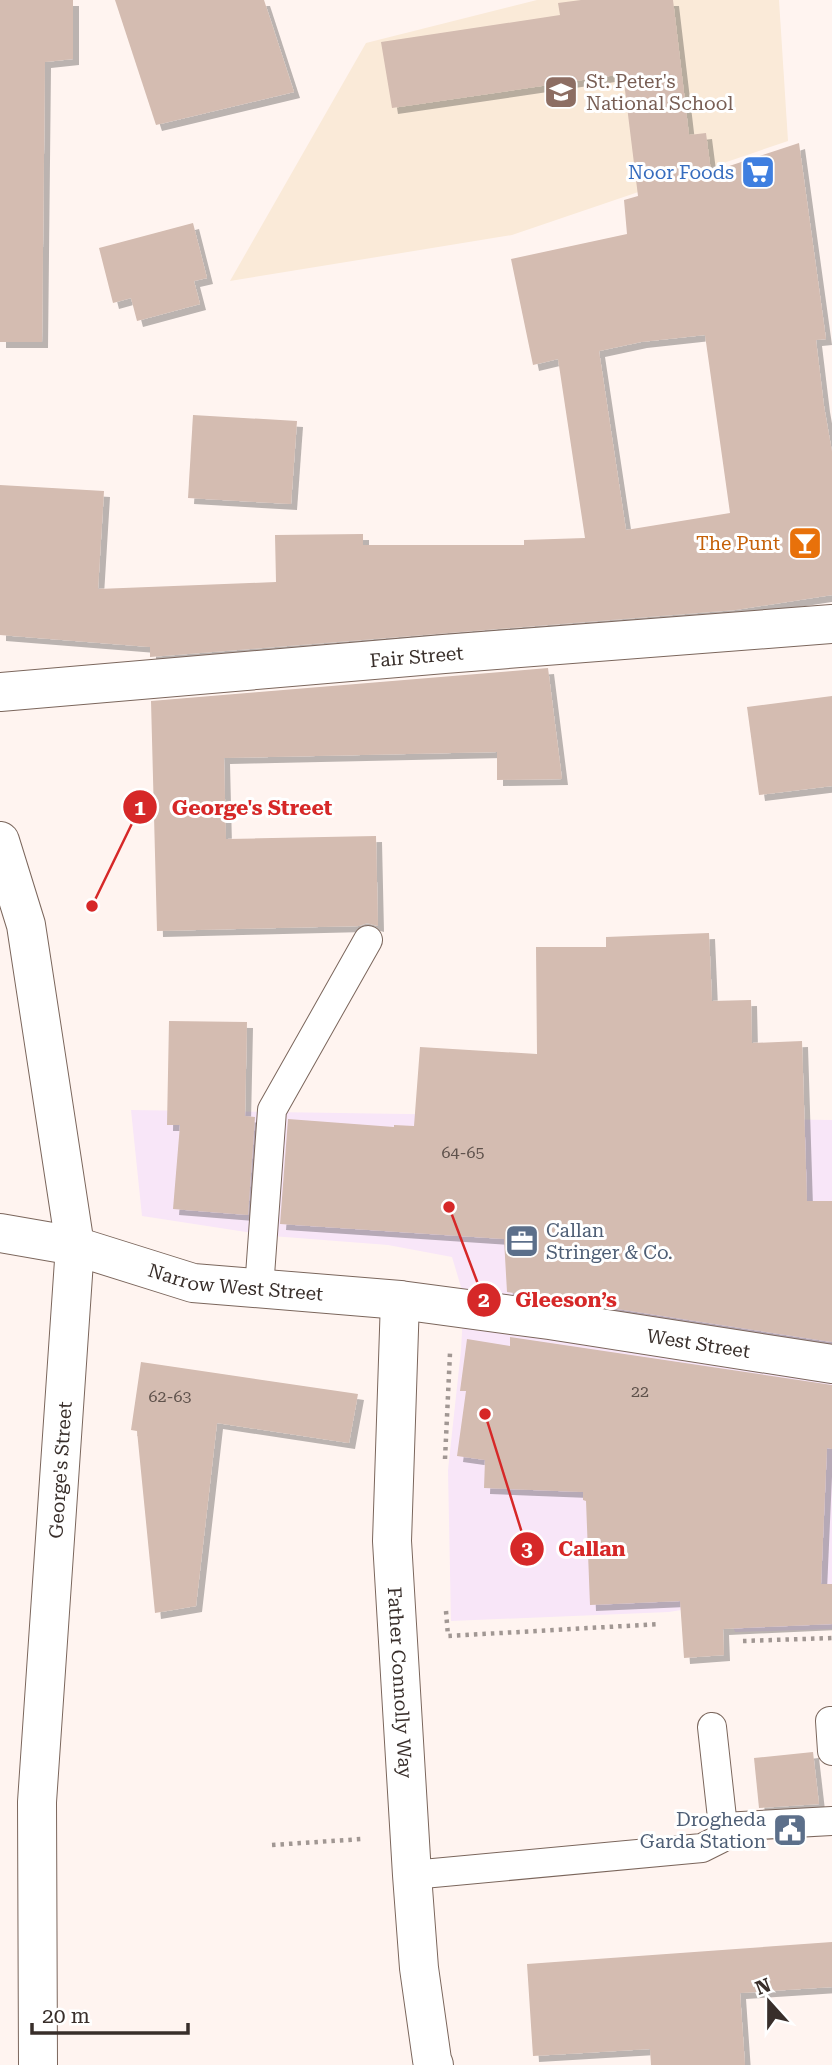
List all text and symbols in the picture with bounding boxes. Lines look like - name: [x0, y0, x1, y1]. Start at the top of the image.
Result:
- place label: St. Peter's National School: [586, 70, 733, 115]
- school or university icon: St. Peter's National School: [542, 73, 580, 111]
- supermarket icon: Noor Foods: [739, 153, 777, 191]
- place label: Noor Foods: [628, 161, 734, 184]
- bar icon: The Punt: [786, 524, 824, 562]
- place label: The Punt: [696, 532, 780, 555]
- street label: Fair Street: [369, 642, 464, 672]
- callout: George's Street: [123, 786, 346, 828]
- text: 1: [134, 796, 146, 820]
- text: George's Street: [172, 796, 333, 820]
- house number: 64-65: [442, 1143, 484, 1162]
- place label: Callan Stringer & Co.: [546, 1219, 673, 1264]
- office icon: Callan Stringer & Co.: [503, 1222, 541, 1260]
- street label: Narrow West Street: [145, 1259, 324, 1306]
- callout: Gleeson’s: [467, 1279, 631, 1321]
- text: 2: [478, 1288, 490, 1312]
- text: Gleeson’s: [515, 1288, 617, 1312]
- street label: West Street: [645, 1324, 752, 1363]
- house number: 22: [631, 1382, 649, 1401]
- house number: 62-63: [149, 1387, 191, 1406]
- street label: George's Street: [44, 1401, 77, 1539]
- callout: Callan: [509, 1528, 640, 1570]
- text: 3: [521, 1537, 533, 1561]
- text: Callan: [558, 1537, 626, 1561]
- street label: Father Connolly Way: [383, 1586, 417, 1780]
- place label: Drogheda Garda Station: [640, 1808, 767, 1853]
- public building icon: Drogheda Garda Station: [771, 1811, 809, 1849]
- north arrow: [734, 1967, 804, 2037]
- text: N: [752, 1973, 774, 2000]
- scale bar: [32, 1992, 187, 2036]
- text: 20 m: [42, 2004, 90, 2028]

